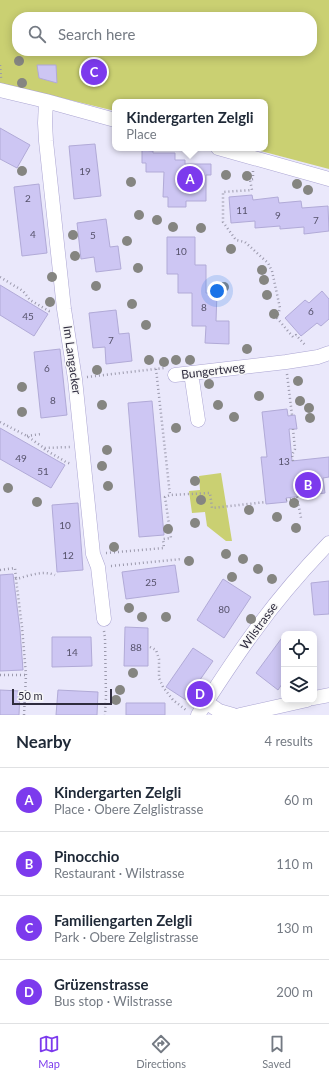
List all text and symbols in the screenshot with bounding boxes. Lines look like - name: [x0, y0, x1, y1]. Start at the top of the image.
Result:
- search box: [12, 12, 317, 56]
- icon: search: [26, 23, 48, 45]
- text: Search here: [58, 25, 135, 43]
- pin: C: [81, 57, 107, 87]
- popup: [112, 99, 268, 151]
- text: Kindergarten Zelgli: [126, 108, 254, 126]
- text: Place: [126, 126, 157, 142]
- pin: A: [177, 164, 203, 194]
- house number: 19: [79, 165, 91, 177]
- house number: 2: [25, 192, 31, 204]
- house number: 11: [236, 204, 248, 216]
- house number: 9: [275, 209, 281, 221]
- house number: 7: [313, 214, 319, 226]
- house number: 4: [30, 228, 36, 240]
- house number: 5: [90, 229, 96, 241]
- house number: 10: [175, 245, 187, 257]
- your location: [207, 281, 227, 301]
- house number: 8: [201, 301, 207, 313]
- house number: 6: [308, 305, 314, 317]
- house number: 45: [22, 310, 34, 322]
- street label: Im Langacker: [60, 325, 85, 396]
- house number: 7: [108, 334, 114, 346]
- street label: Bungertweg: [180, 359, 246, 382]
- house number: 6: [44, 362, 50, 374]
- house number: 8: [50, 394, 56, 406]
- house number: 49: [15, 452, 27, 464]
- house number: 13: [278, 455, 290, 467]
- house number: 51: [37, 465, 49, 477]
- pin: B: [295, 470, 321, 500]
- house number: 10: [59, 519, 71, 531]
- house number: 12: [62, 549, 74, 561]
- house number: 25: [145, 576, 157, 588]
- street label: Wilstrasse: [236, 599, 281, 652]
- house number: 80: [218, 603, 230, 615]
- map controls: [281, 631, 317, 703]
- button: locate: [281, 631, 317, 667]
- house number: 88: [130, 641, 142, 653]
- house number: 14: [66, 646, 78, 658]
- button: layers: [281, 667, 317, 703]
- pin: D: [187, 679, 213, 709]
- scale bar: [12, 687, 112, 706]
- text: 50 m: [18, 689, 43, 702]
- text: Nearby: [16, 731, 71, 752]
- text: 4 results: [265, 733, 313, 749]
- text: Kindergarten Zelgli: [54, 783, 181, 801]
- text: A: [24, 792, 34, 808]
- text: 60 m: [284, 792, 313, 808]
- text: Place · Obere Zelglistrasse: [54, 801, 203, 817]
- text: Pinocchio: [54, 847, 119, 865]
- text: B: [25, 856, 33, 872]
- text: 110 m: [276, 856, 313, 872]
- text: Restaurant · Wilstrasse: [54, 865, 184, 881]
- text: Familiengarten Zelgli: [54, 911, 192, 929]
- text: C: [25, 920, 33, 936]
- text: 130 m: [276, 920, 313, 936]
- text: Park · Obere Zelglistrasse: [54, 929, 198, 945]
- text: Grüzenstrasse: [54, 975, 149, 993]
- text: D: [24, 984, 34, 1000]
- text: 200 m: [276, 984, 313, 1000]
- text: Bus stop · Wilstrasse: [54, 993, 172, 1009]
- tab: Map: [38, 1033, 60, 1070]
- tab: Directions: [136, 1033, 186, 1070]
- tab: Saved: [262, 1033, 291, 1070]

